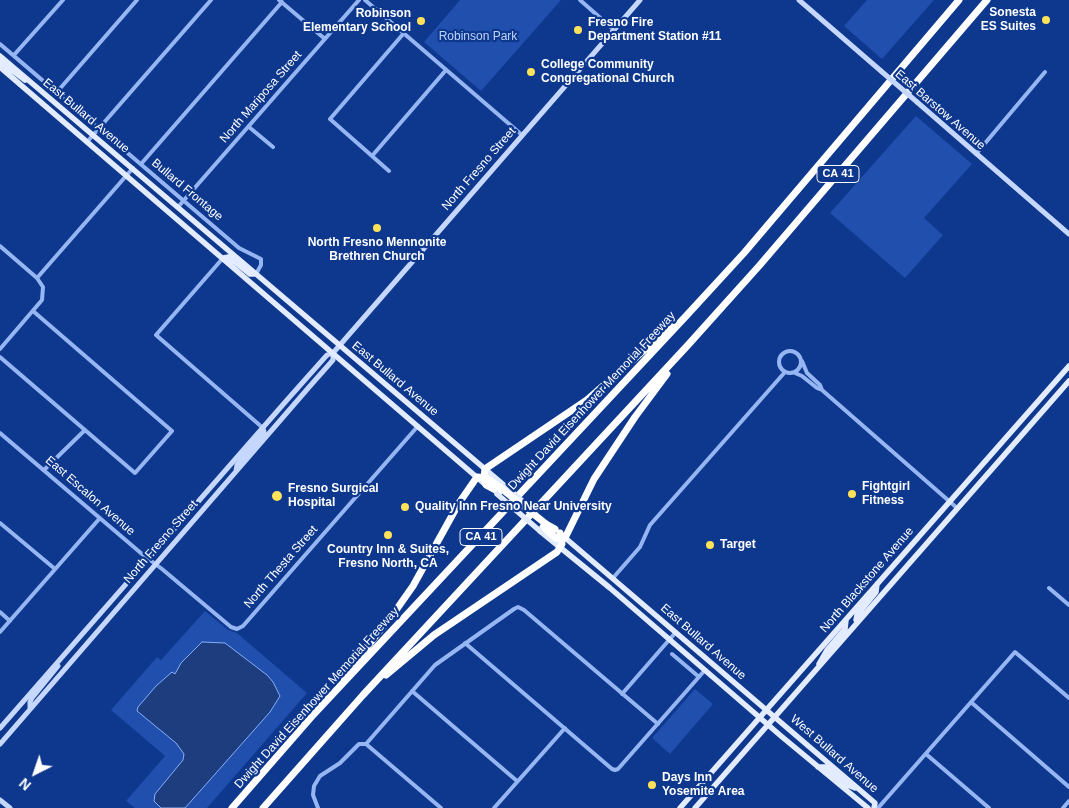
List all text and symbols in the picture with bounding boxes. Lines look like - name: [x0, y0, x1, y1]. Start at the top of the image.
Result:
- place label: Sonesta ES Suites: [981, 6, 1036, 34]
- place label: Robinson Elementary School: [303, 7, 411, 35]
- marker: Sonesta ES Suites: [1040, 14, 1052, 26]
- marker: Robinson Elementary School: [415, 15, 427, 27]
- place label: Fresno Fire Department Station #11: [588, 16, 721, 44]
- marker: Fresno Fire Department Station #11: [572, 24, 584, 36]
- park label: Robinson Park: [439, 30, 517, 44]
- street label: North Mariposa Street: [217, 48, 305, 146]
- place label: College Community Congregational Church: [541, 58, 674, 86]
- marker: College Community Congregational Church: [525, 66, 537, 78]
- street label: East Barstow Avenue: [892, 67, 988, 153]
- street label: East Bullard Avenue: [40, 76, 132, 156]
- street label: North Fresno Street: [439, 125, 519, 213]
- street label: Bullard Frontage: [148, 156, 226, 224]
- road number: CA 41: [817, 165, 859, 182]
- marker: North Fresno Mennonite Brethren Church: [371, 222, 383, 234]
- place label: North Fresno Mennonite Brethren Church: [308, 236, 446, 264]
- street label: Dwight David Eisenhower Memorial Freeway: [505, 309, 679, 493]
- street label: East Bullard Avenue: [349, 339, 441, 419]
- street label: East Escalon Avenue: [42, 453, 138, 539]
- place label: Fightgirl Fitness: [862, 480, 910, 508]
- place label: Fresno Surgical Hospital: [288, 482, 379, 510]
- marker: Fightgirl Fitness: [846, 488, 858, 500]
- marker: Fresno Surgical Hospital: [270, 489, 284, 503]
- street label: North Fresno Street: [121, 498, 201, 586]
- place label: Quality Inn Fresno Near University: [415, 500, 612, 514]
- marker: Quality Inn Fresno Near University: [399, 501, 411, 513]
- street label: North Thesta Street: [241, 523, 321, 611]
- street label: North Blackstone Avenue: [817, 524, 917, 636]
- road number: CA 41: [460, 528, 502, 546]
- marker: Country Inn & Suites, Fresno North, CA: [382, 529, 394, 541]
- place label: Target: [720, 538, 756, 552]
- marker: Target: [704, 539, 716, 551]
- place label: Country Inn & Suites, Fresno North, CA: [327, 543, 449, 571]
- street label: East Bullard Avenue: [657, 601, 749, 683]
- street label: Dwight David Eisenhower Memorial Freeway: [232, 604, 402, 792]
- street label: West Bullard Avenue: [787, 712, 881, 796]
- north arrow: [10, 748, 60, 798]
- place label: Days Inn Yosemite Area: [662, 771, 744, 799]
- text: N: [16, 775, 34, 794]
- marker: Days Inn Yosemite Area: [646, 779, 658, 791]

